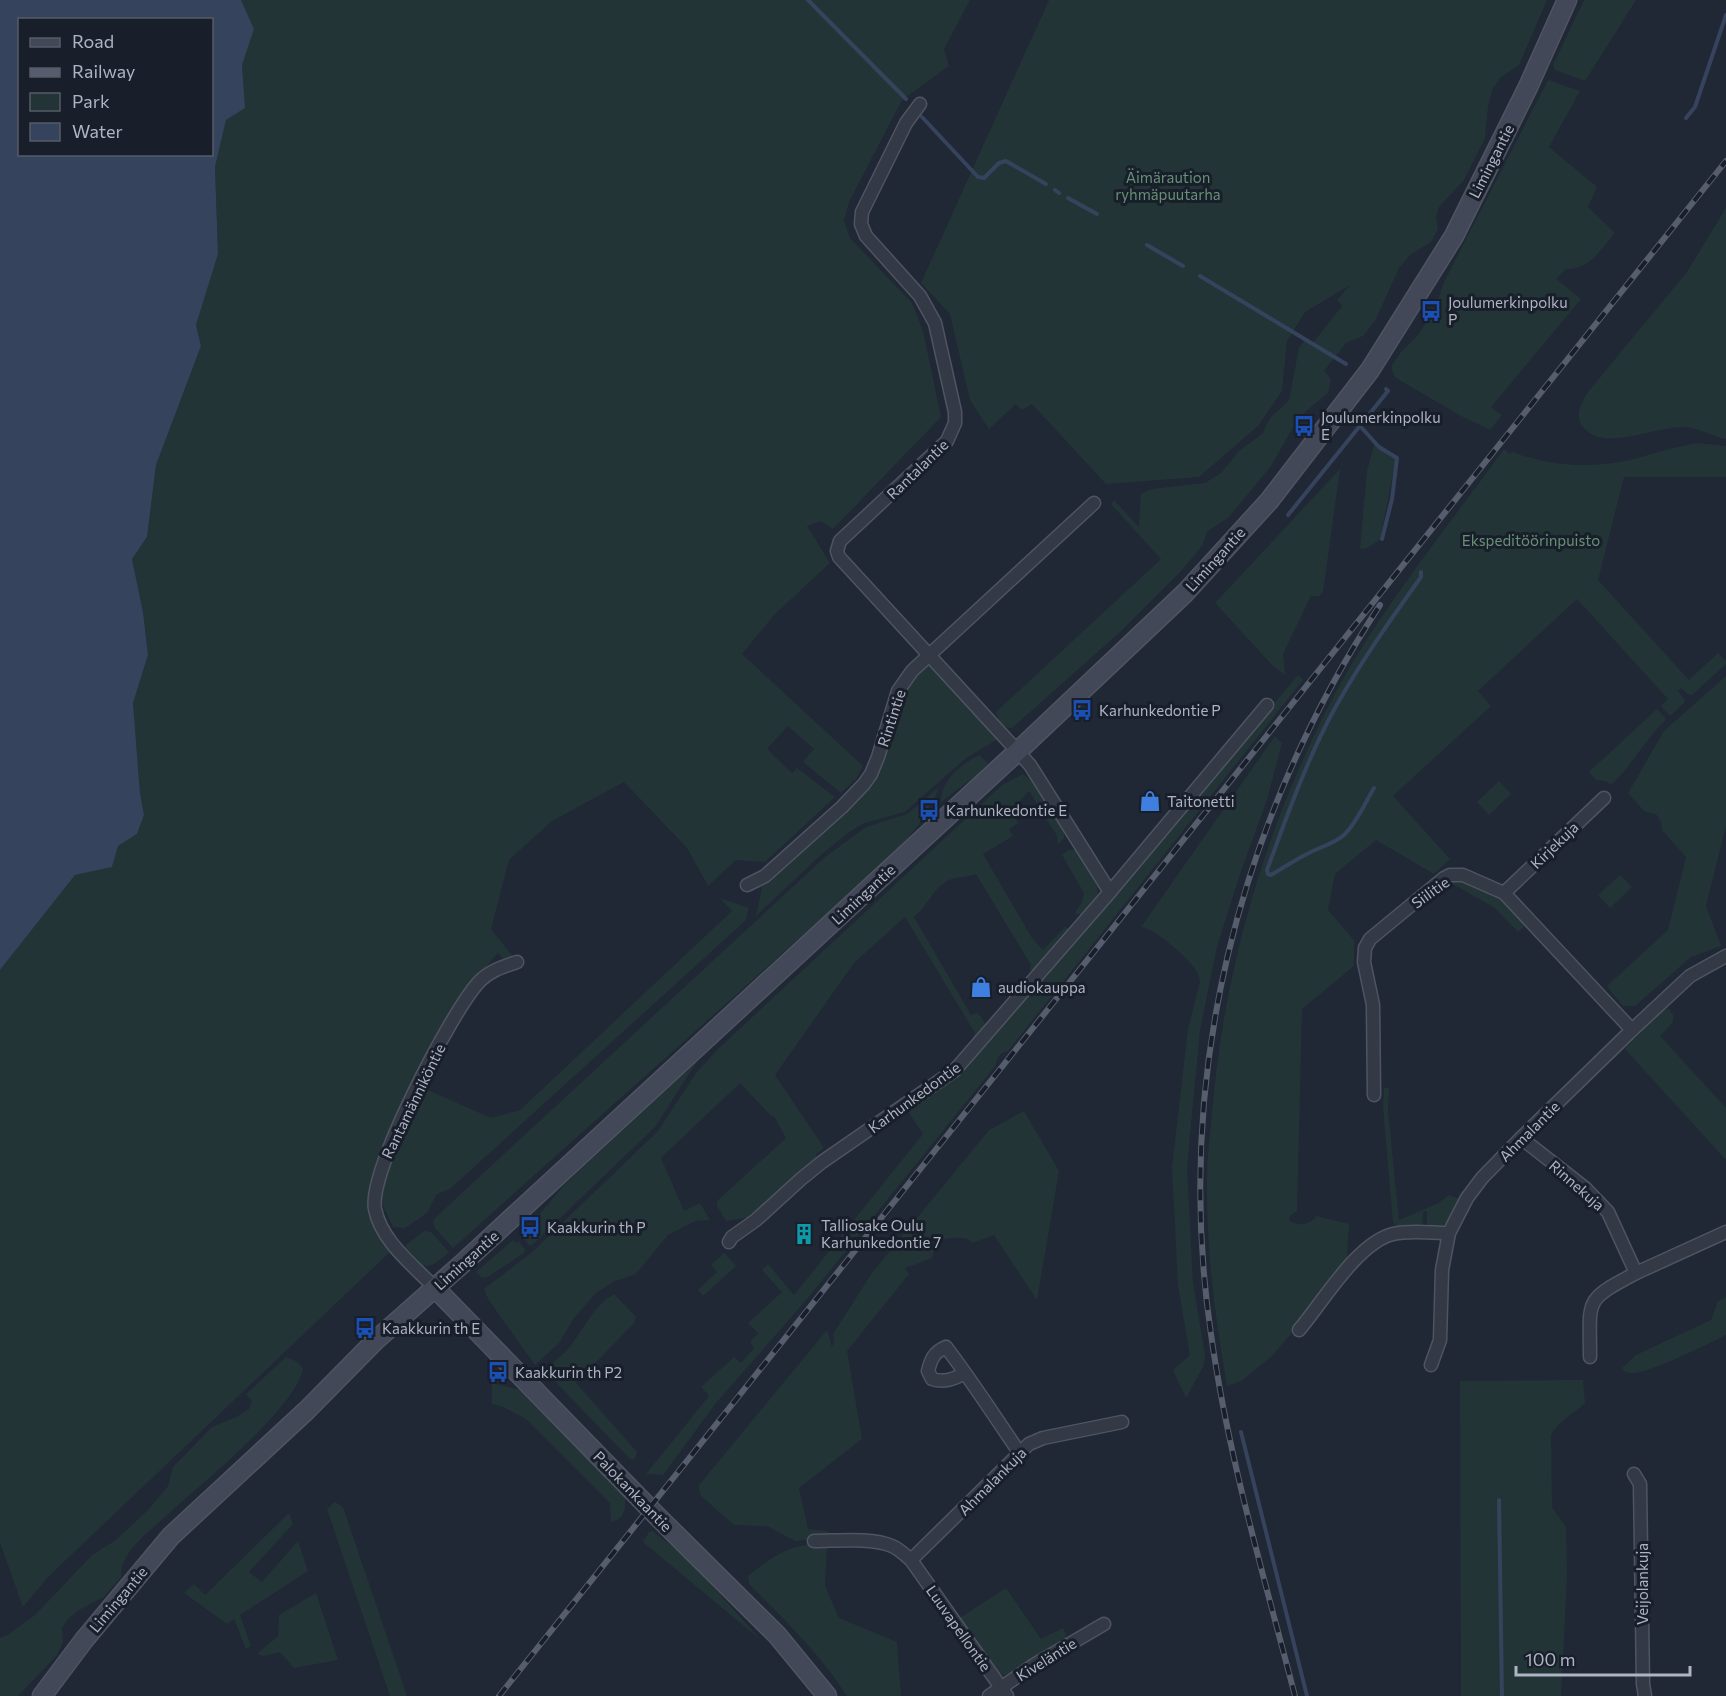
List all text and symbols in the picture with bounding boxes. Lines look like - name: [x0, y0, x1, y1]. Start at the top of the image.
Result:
- legend: [18, 18, 213, 156]
- text: Road: [72, 30, 114, 52]
- text: Railway: [72, 60, 135, 82]
- text: Park: [72, 90, 110, 112]
- text: Water: [72, 120, 123, 142]
- street label: Limingantie: [1465, 121, 1517, 201]
- park label: Äimäraution ryhmäpuutarha: [1115, 168, 1221, 203]
- place label: Joulumerkinpolku P: [1448, 293, 1568, 328]
- bus stop icon: Joulumerkinpolku P: [1419, 299, 1443, 323]
- place label: Joulumerkinpolku E: [1321, 408, 1441, 443]
- bus stop icon: Joulumerkinpolku E: [1292, 414, 1316, 438]
- street label: Rantalantie: [882, 435, 952, 503]
- street label: Limingantie: [1181, 523, 1249, 595]
- park label: Ekspeditöörinpuisto: [1462, 531, 1600, 549]
- street label: Rintintie: [873, 687, 909, 749]
- bus stop icon: Karhunkedontie P: [1070, 698, 1094, 722]
- place label: Karhunkedontie P: [1099, 701, 1221, 719]
- shop icon: Taitonetti: [1138, 789, 1162, 813]
- place label: Taitonetti: [1167, 792, 1235, 810]
- bus stop icon: Karhunkedontie E: [917, 798, 941, 822]
- place label: Karhunkedontie E: [946, 801, 1067, 819]
- street label: Kirjekuja: [1526, 818, 1582, 872]
- street label: Limingantie: [827, 860, 899, 928]
- street label: Siilitie: [1408, 872, 1452, 912]
- shop icon: audiokauppa: [969, 975, 993, 999]
- place label: audiokauppa: [998, 978, 1086, 996]
- street label: Rantamänniköntie: [377, 1041, 449, 1161]
- street label: Karhunkedontie: [864, 1058, 964, 1136]
- street label: Ahmalantie: [1495, 1097, 1563, 1165]
- street label: Rinnekuja: [1546, 1156, 1608, 1214]
- bus stop icon: Kaakkurin th P: [518, 1215, 542, 1239]
- place label: Talliosake Oulu Karhunkedontie 7: [821, 1216, 941, 1251]
- place label: Kaakkurin th P: [547, 1218, 646, 1236]
- building icon: Talliosake Oulu Karhunkedontie 7: [792, 1222, 816, 1246]
- street label: Limingantie: [430, 1226, 502, 1294]
- bus stop icon: Kaakkurin th E: [353, 1316, 377, 1340]
- place label: Kaakkurin th E: [382, 1319, 480, 1337]
- bus stop icon: Kaakkurin th P2: [486, 1360, 510, 1384]
- place label: Kaakkurin th P2: [515, 1363, 622, 1381]
- street label: Ahmalankuja: [954, 1443, 1030, 1519]
- street label: Palokankaantie: [590, 1447, 676, 1535]
- street label: Veijolankuja: [1633, 1543, 1651, 1625]
- street label: Limingantie: [85, 1562, 151, 1636]
- street label: Luuvapellontie: [923, 1582, 995, 1674]
- street label: Kiveläntie: [1013, 1633, 1079, 1684]
- scale bar: [1516, 1639, 1690, 1677]
- text: 100 m: [1525, 1648, 1575, 1670]

